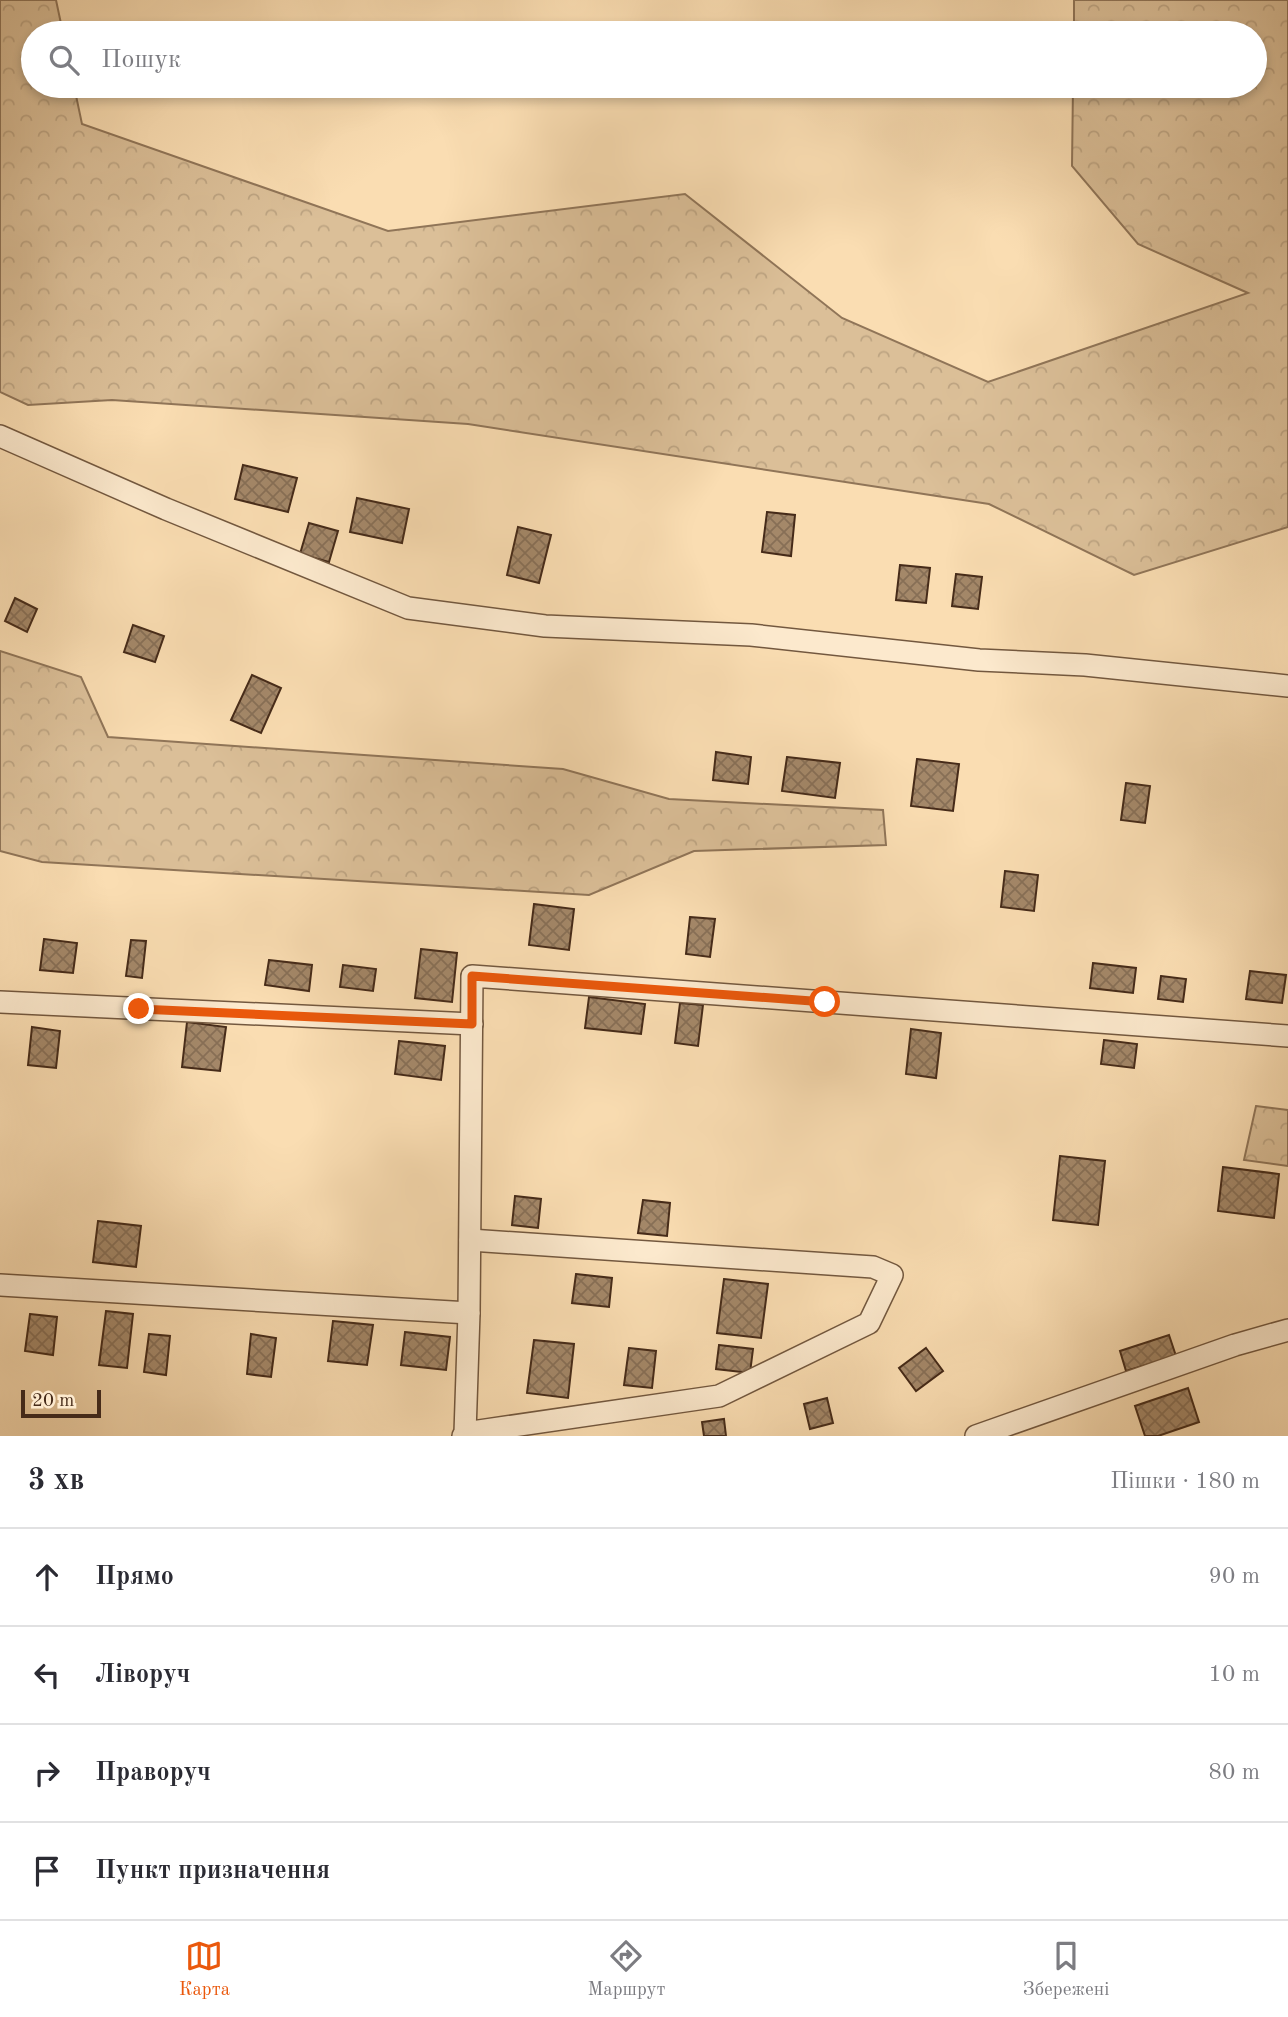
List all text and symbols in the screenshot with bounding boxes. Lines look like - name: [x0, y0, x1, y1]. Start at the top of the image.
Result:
- search box: [21, 21, 1267, 98]
- icon: search: [45, 41, 83, 79]
- text: Пошук: [101, 47, 181, 73]
- route start: [809, 986, 840, 1017]
- route end: [123, 993, 154, 1024]
- scale bar: [21, 1387, 102, 1419]
- text: 20 m: [32, 1392, 74, 1411]
- text: 3 хв: [28, 1466, 84, 1496]
- text: Пішки · 180 m: [1110, 1470, 1260, 1493]
- icon: ahead: [28, 1558, 66, 1596]
- text: Прямо: [95, 1564, 174, 1590]
- text: 90 m: [1209, 1565, 1260, 1588]
- icon: left: [28, 1656, 66, 1694]
- text: Ліворуч: [95, 1662, 190, 1688]
- text: 10 m: [1209, 1663, 1260, 1686]
- icon: right: [28, 1754, 66, 1792]
- text: Праворуч: [95, 1760, 211, 1786]
- text: 80 m: [1209, 1761, 1260, 1784]
- icon: arrive: [28, 1852, 66, 1890]
- text: Пункт призначення: [95, 1858, 330, 1884]
- tab: Карта: [179, 1937, 230, 2002]
- tab: Маршрут: [587, 1937, 665, 2002]
- tab: Збережені: [1023, 1937, 1109, 2002]

